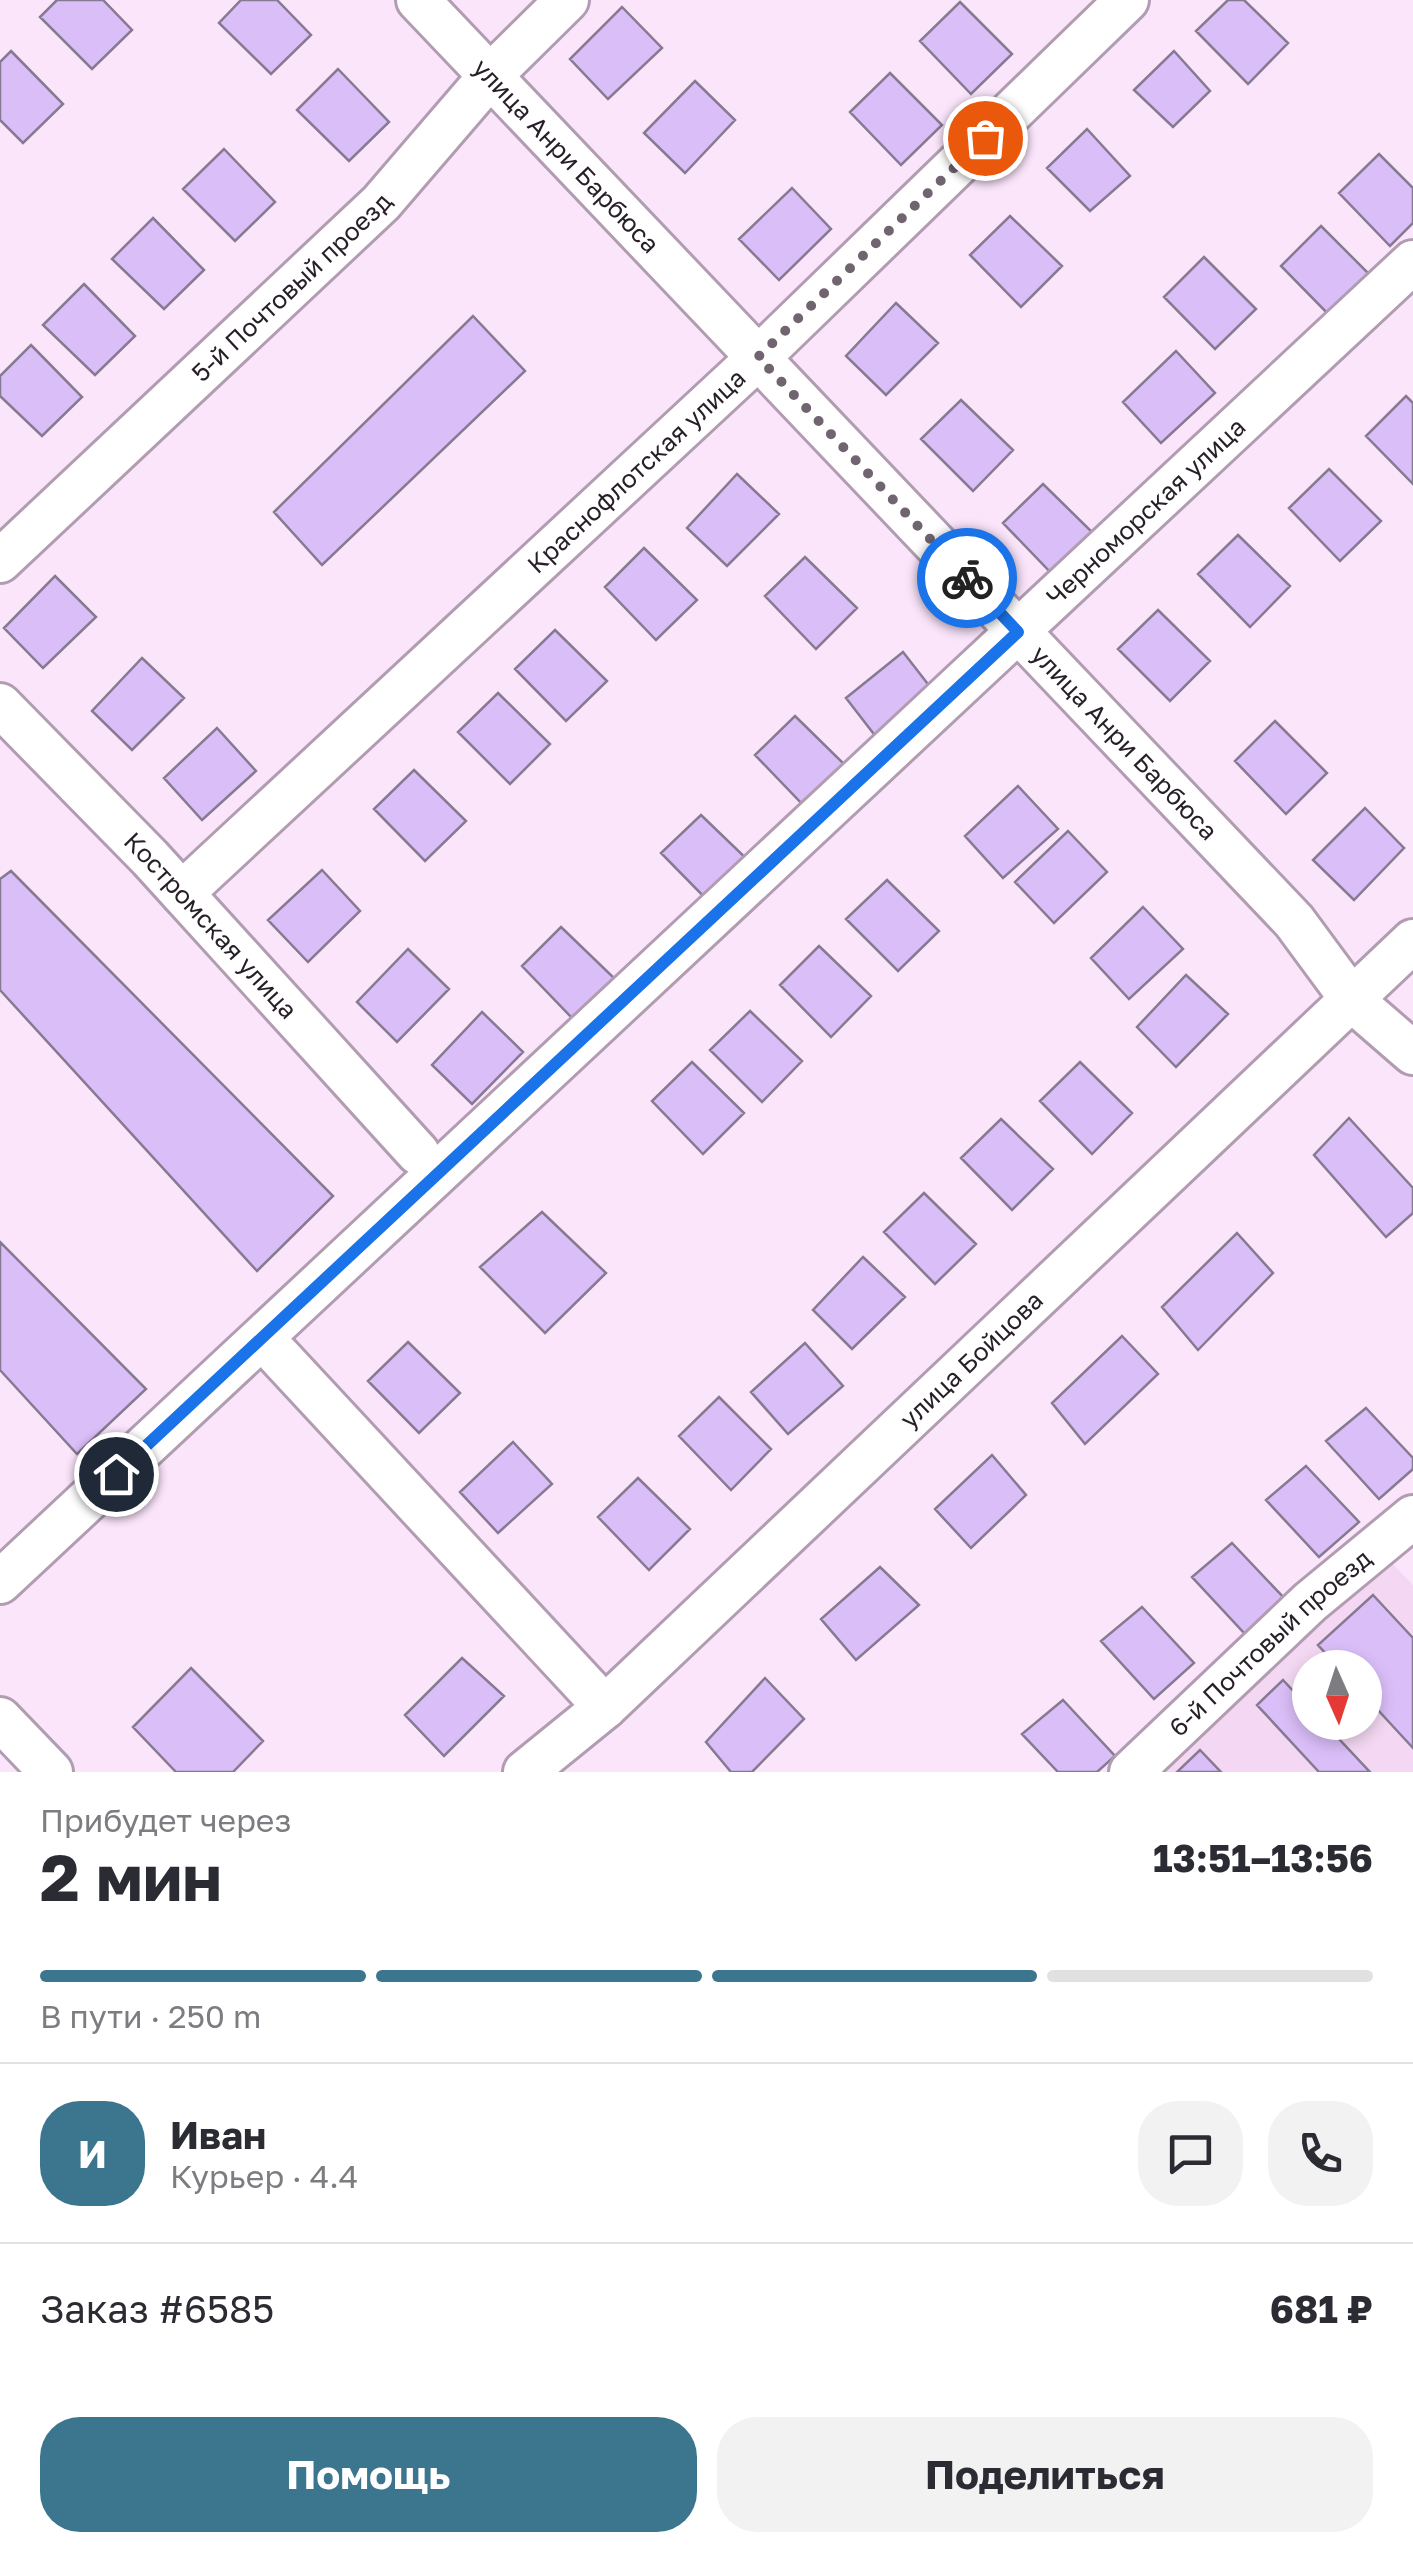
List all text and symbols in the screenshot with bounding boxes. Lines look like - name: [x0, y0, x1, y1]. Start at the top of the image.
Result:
- street label: улица Анри Барбюса: [467, 52, 666, 259]
- pin: [943, 96, 1028, 181]
- icon: bag: [958, 111, 1013, 166]
- street label: 5-й Почтовый проезд: [185, 186, 398, 388]
- street label: Краснофлотская улица: [520, 362, 751, 579]
- street label: Черноморская улица: [1039, 411, 1251, 612]
- courier: [917, 528, 1017, 628]
- icon: bike: [940, 551, 995, 606]
- street label: улица Анри Барбюса: [1025, 639, 1224, 846]
- street label: Костромская улица: [118, 825, 304, 1025]
- street label: улица Бойцова: [893, 1284, 1049, 1434]
- pin: [74, 1432, 159, 1517]
- icon: home: [89, 1447, 144, 1502]
- street label: 6-й Почтовый проезд: [1162, 1542, 1377, 1743]
- north arrow: [1292, 1650, 1382, 1740]
- map controls: [1292, 1650, 1382, 1740]
- text: Прибудет через: [40, 1801, 291, 1839]
- text: 13:51–13:56: [1153, 1835, 1373, 1880]
- text: 2 мин: [40, 1837, 222, 1915]
- text: В пути · 250 m: [40, 1997, 261, 2035]
- button: chat: [1138, 2101, 1243, 2206]
- button: phone: [1268, 2101, 1373, 2206]
- text: Иван: [170, 2112, 266, 2157]
- text: И: [78, 2131, 107, 2176]
- text: Курьер · 4.4: [170, 2157, 358, 2195]
- text: Заказ #6585: [40, 2286, 274, 2331]
- text: 681 ₽: [1270, 2286, 1373, 2331]
- button: Помощь: [40, 2417, 697, 2532]
- button: Поделиться: [717, 2417, 1373, 2532]

